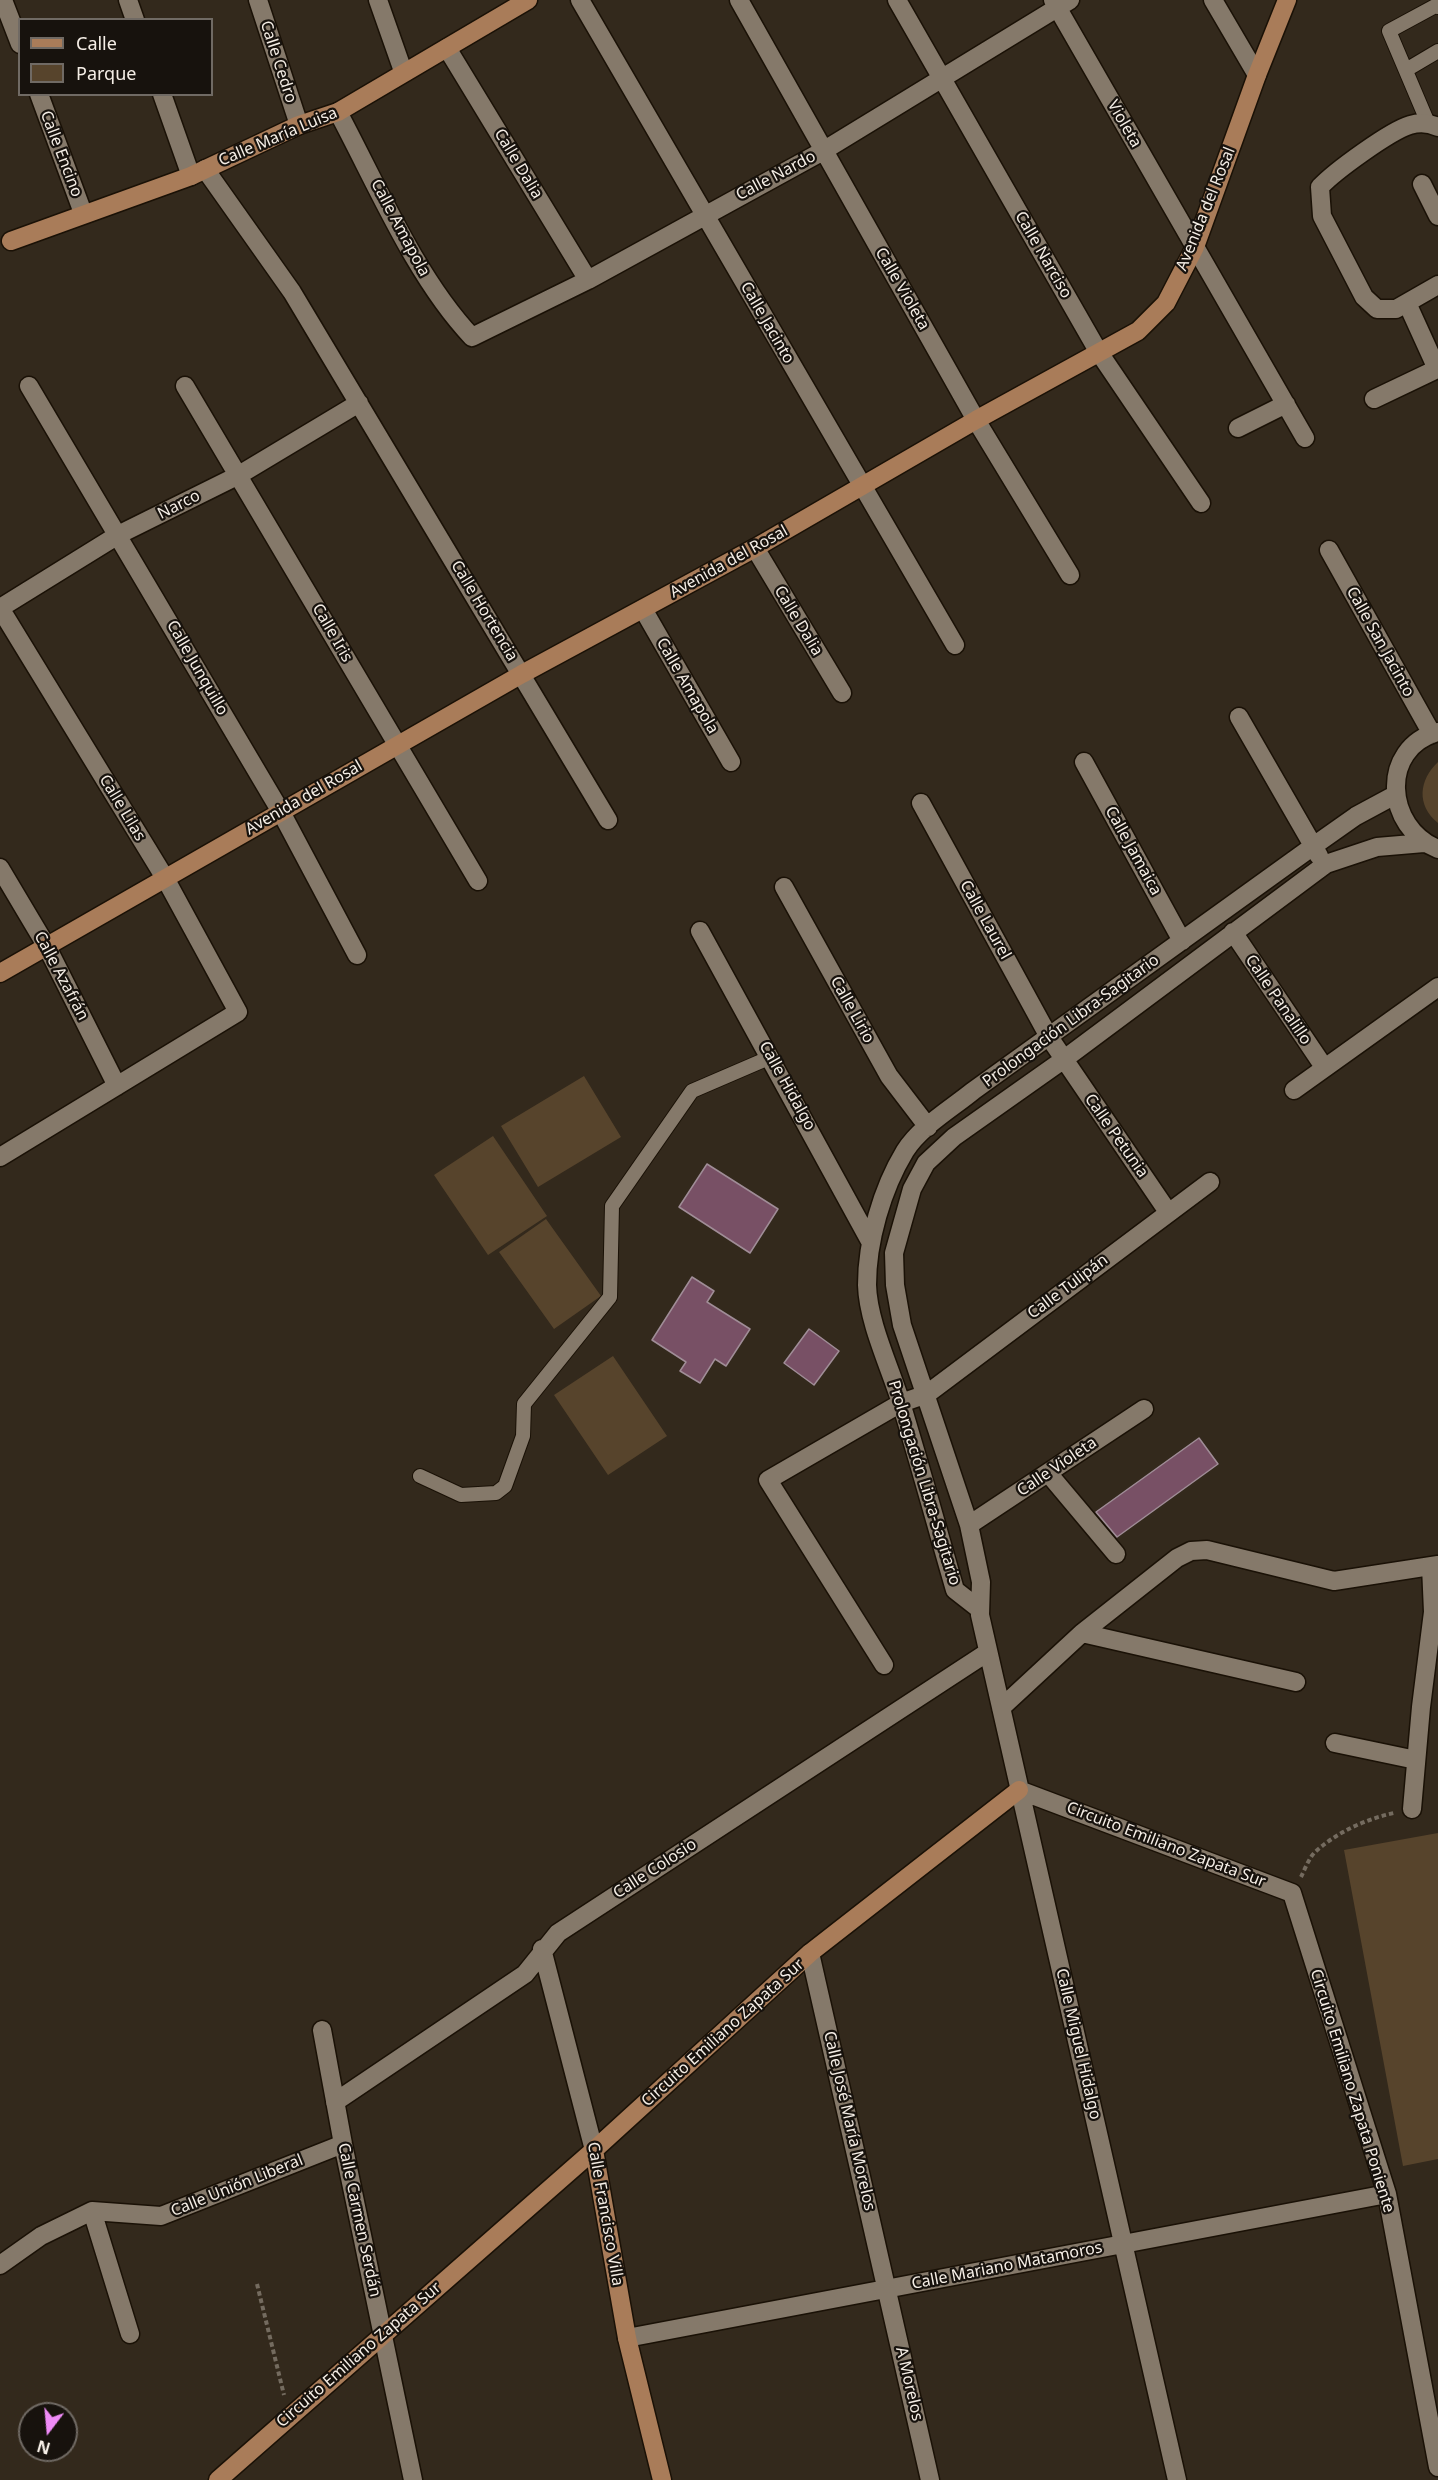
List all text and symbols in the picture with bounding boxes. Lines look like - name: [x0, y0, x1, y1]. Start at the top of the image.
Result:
- legend: [18, 18, 213, 96]
- street label: Calle Cedro: [256, 18, 300, 106]
- text: Calle: [76, 31, 117, 55]
- text: Parque: [76, 61, 136, 85]
- street label: Violeta: [1103, 97, 1145, 151]
- street label: Calle María Luisa: [216, 103, 340, 171]
- street label: Calle Encino: [36, 108, 86, 200]
- street label: Calle Dalia: [490, 125, 546, 203]
- street label: Avenida del Rosal: [1172, 144, 1240, 274]
- street label: Calle Nardo: [733, 147, 819, 205]
- street label: Calle Amapola: [366, 176, 434, 280]
- street label: Calle Narciso: [1010, 208, 1076, 302]
- street label: Calle Violeta: [871, 244, 933, 334]
- street label: Calle Jacinto: [736, 279, 798, 367]
- street label: Narco: [155, 486, 203, 524]
- street label: Avenida del Rosal: [667, 522, 791, 602]
- street label: Calle Hortencia: [446, 557, 522, 665]
- street label: Calle Dalia: [770, 582, 826, 660]
- street label: Calle San Jacinto: [1342, 584, 1418, 700]
- street label: Calle Iris: [308, 600, 356, 666]
- street label: Calle Junquillo: [162, 617, 232, 719]
- street label: Calle Amapola: [652, 635, 722, 737]
- street label: Avenida del Rosal: [242, 757, 366, 839]
- street label: Calle Lilas: [95, 771, 149, 845]
- street label: Calle Jamaica: [1101, 803, 1165, 899]
- street label: Calle Laurel: [955, 877, 1015, 963]
- street label: Calle Azafrán: [30, 928, 92, 1024]
- street label: Prolongación Libra-Sagitario: [979, 951, 1163, 1091]
- street label: Calle Panalillo: [1241, 951, 1315, 1049]
- street label: Calle Lirio: [826, 973, 878, 1047]
- street label: Calle Hidalgo: [755, 1038, 819, 1134]
- street label: Calle Petunia: [1080, 1090, 1152, 1182]
- street label: Calle Tulipán: [1024, 1251, 1112, 1323]
- street label: Prolongación Libra-Sagitario: [884, 1378, 964, 1588]
- street label: Calle Violeta: [1014, 1433, 1100, 1501]
- street label: Circuito Emiliano Zapata Sur: [1064, 1798, 1268, 1892]
- street label: Calle Colosio: [610, 1835, 700, 1903]
- street label: Circuito Emiliano Zapata Sur: [638, 1955, 808, 2111]
- street label: Calle Miguel Hidalgo: [1051, 1966, 1105, 2122]
- street label: Circuito Emiliano Zapata Poniente: [1306, 1967, 1398, 2215]
- street label: Calle José María Morelos: [819, 2029, 879, 2213]
- street label: Calle Francisco Villa: [583, 2140, 627, 2288]
- street label: Calle Carmen Serdán: [333, 2141, 385, 2299]
- street label: Calle Unión Liberal: [168, 2151, 306, 2221]
- street label: Calle Mariano Matamoros: [910, 2238, 1104, 2294]
- street label: Circuito Emiliano Zapata Sur: [273, 2278, 445, 2432]
- street label: A Morelos: [891, 2345, 927, 2423]
- north arrow: [18, 2402, 78, 2462]
- text: N: [34, 2435, 53, 2460]

